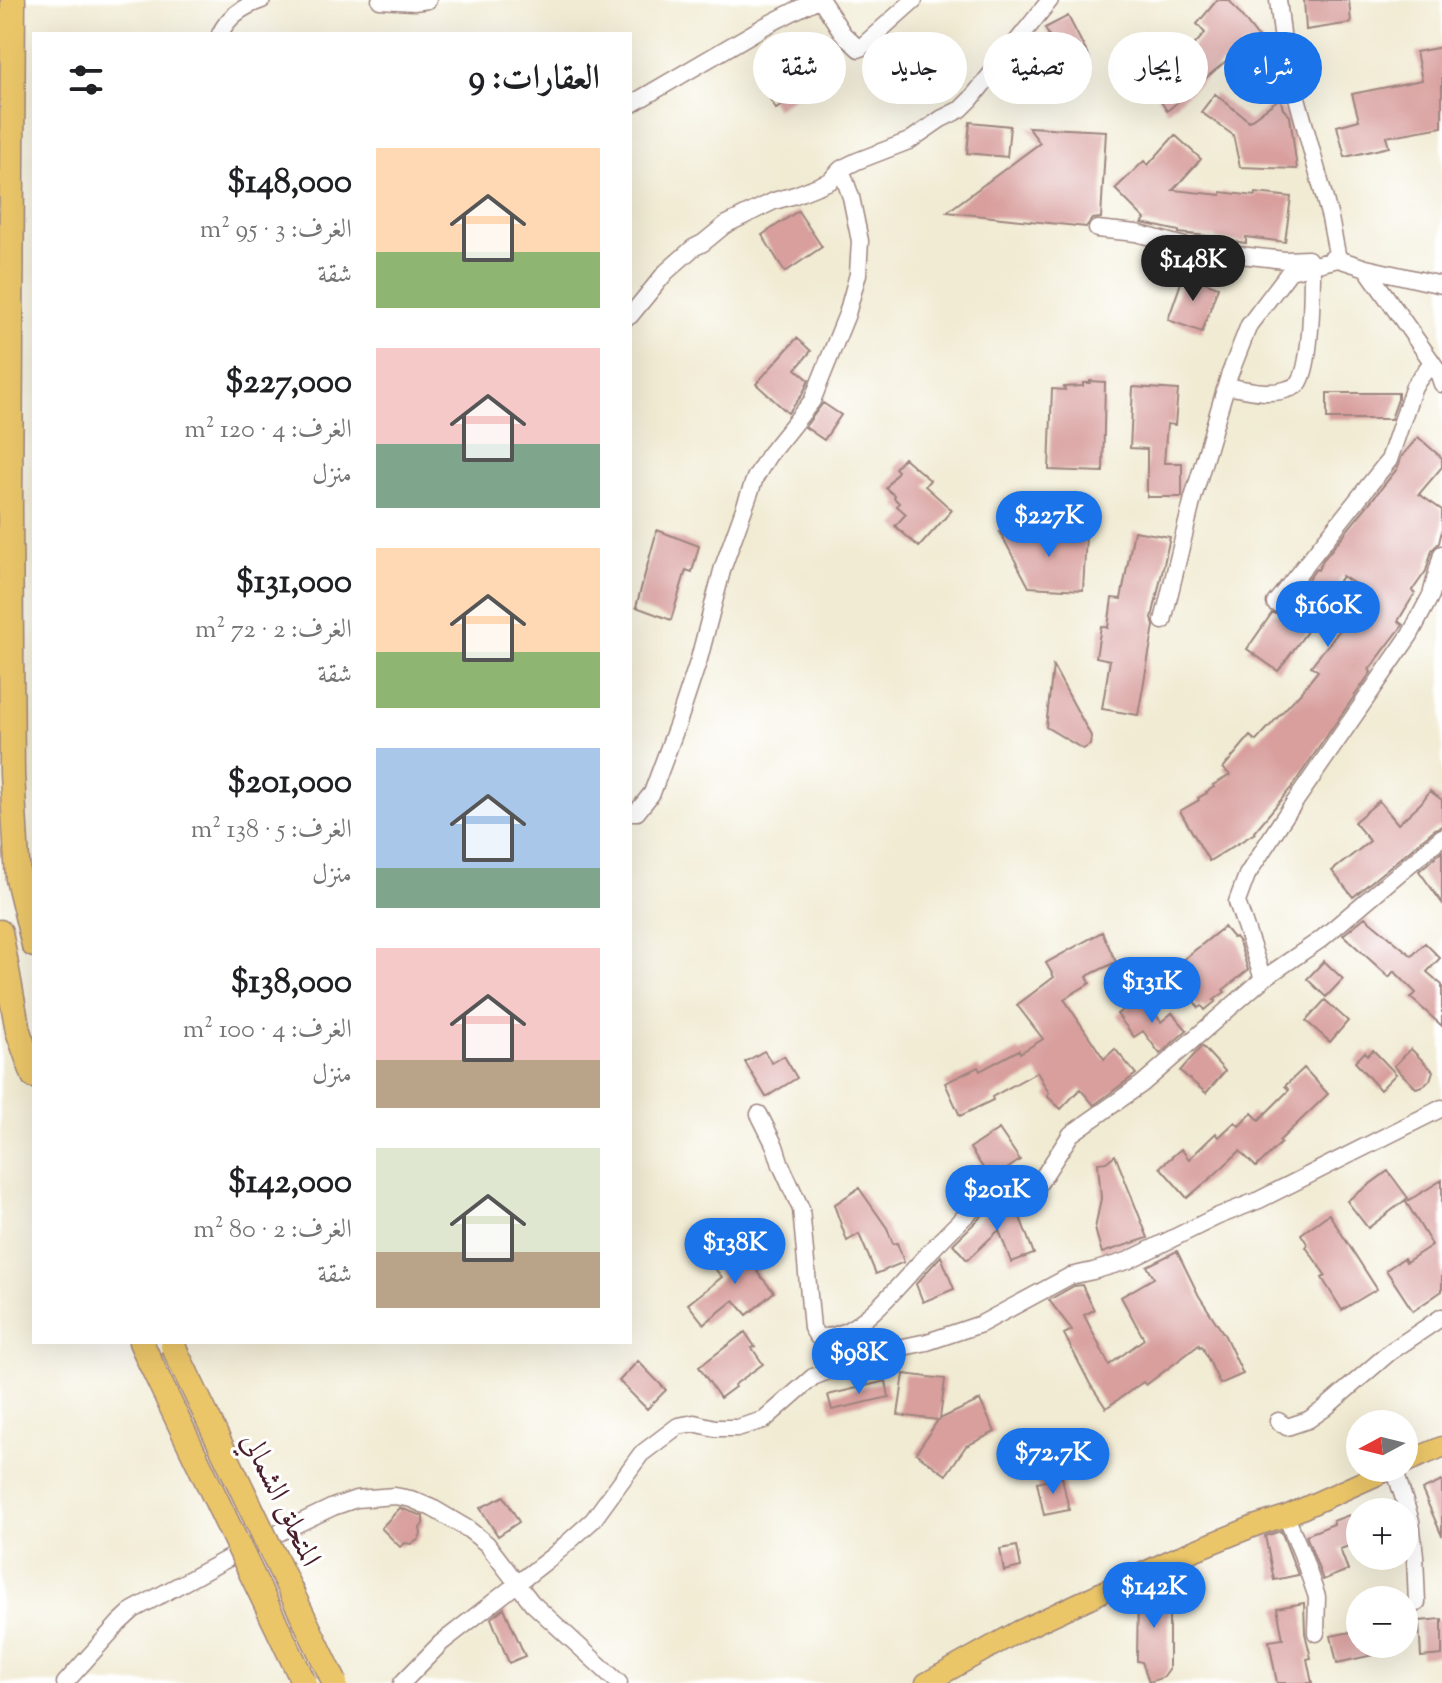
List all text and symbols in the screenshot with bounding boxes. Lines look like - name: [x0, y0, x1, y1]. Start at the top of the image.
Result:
- chip: شقة: [753, 32, 846, 104]
- chip: جديد: [862, 32, 967, 104]
- chip: تصفية: [983, 32, 1092, 104]
- chip: إيجار: [1108, 32, 1208, 104]
- chip: شراء: [1224, 32, 1322, 104]
- text: العقارات: 9: [469, 55, 600, 104]
- icon: filters: [64, 58, 108, 102]
- text: $148,000: [227, 159, 352, 208]
- icon: home: [440, 180, 536, 276]
- text: الغرف: 3 · 95 m²: [200, 212, 352, 249]
- pin: $148K: [1137, 235, 1249, 303]
- text: $148K: [1159, 242, 1227, 279]
- text: شقة: [318, 257, 352, 294]
- text: $227,000: [225, 359, 352, 408]
- icon: home: [440, 380, 536, 476]
- text: الغرف: 4 · 120 m²: [184, 412, 352, 449]
- text: منزل: [312, 457, 352, 494]
- pin: $227K: [993, 491, 1105, 559]
- text: $227K: [1014, 498, 1084, 535]
- text: $131,000: [236, 559, 352, 608]
- icon: home: [440, 580, 536, 676]
- pin: $160K: [1272, 581, 1384, 649]
- text: $160K: [1294, 588, 1362, 625]
- text: الغرف: 2 · 72 m²: [195, 612, 352, 649]
- text: شقة: [318, 657, 352, 694]
- text: $201,000: [227, 759, 352, 808]
- icon: home: [440, 780, 536, 876]
- text: الغرف: 5 · 138 m²: [191, 812, 352, 849]
- text: منزل: [312, 857, 352, 894]
- pin: $131K: [1096, 957, 1208, 1025]
- text: $138,000: [230, 959, 352, 1008]
- text: $131K: [1122, 964, 1182, 1001]
- icon: home: [440, 980, 536, 1076]
- text: الغرف: 4 · 100 m²: [183, 1012, 352, 1049]
- text: منزل: [312, 1057, 352, 1094]
- text: $142,000: [228, 1159, 352, 1208]
- pin: $201K: [941, 1165, 1053, 1233]
- text: $201K: [963, 1172, 1031, 1209]
- icon: home: [440, 1180, 536, 1276]
- text: الغرف: 2 · 80 m²: [193, 1212, 352, 1249]
- pin: $138K: [679, 1218, 791, 1286]
- text: $138K: [702, 1225, 768, 1262]
- text: شقة: [318, 1257, 352, 1294]
- pin: $98K: [812, 1328, 906, 1396]
- text: $98K: [830, 1335, 888, 1372]
- north arrow: [1346, 1410, 1418, 1482]
- map controls: [1346, 1410, 1418, 1658]
- street label: المتحلق الشمالي: [229, 1426, 331, 1574]
- pin: $72.7K: [988, 1428, 1118, 1496]
- text: $72.7K: [1014, 1435, 1092, 1472]
- button: +: [1346, 1498, 1418, 1570]
- pin: $142K: [1098, 1562, 1210, 1630]
- text: $142K: [1121, 1569, 1187, 1606]
- button: −: [1346, 1586, 1418, 1658]

